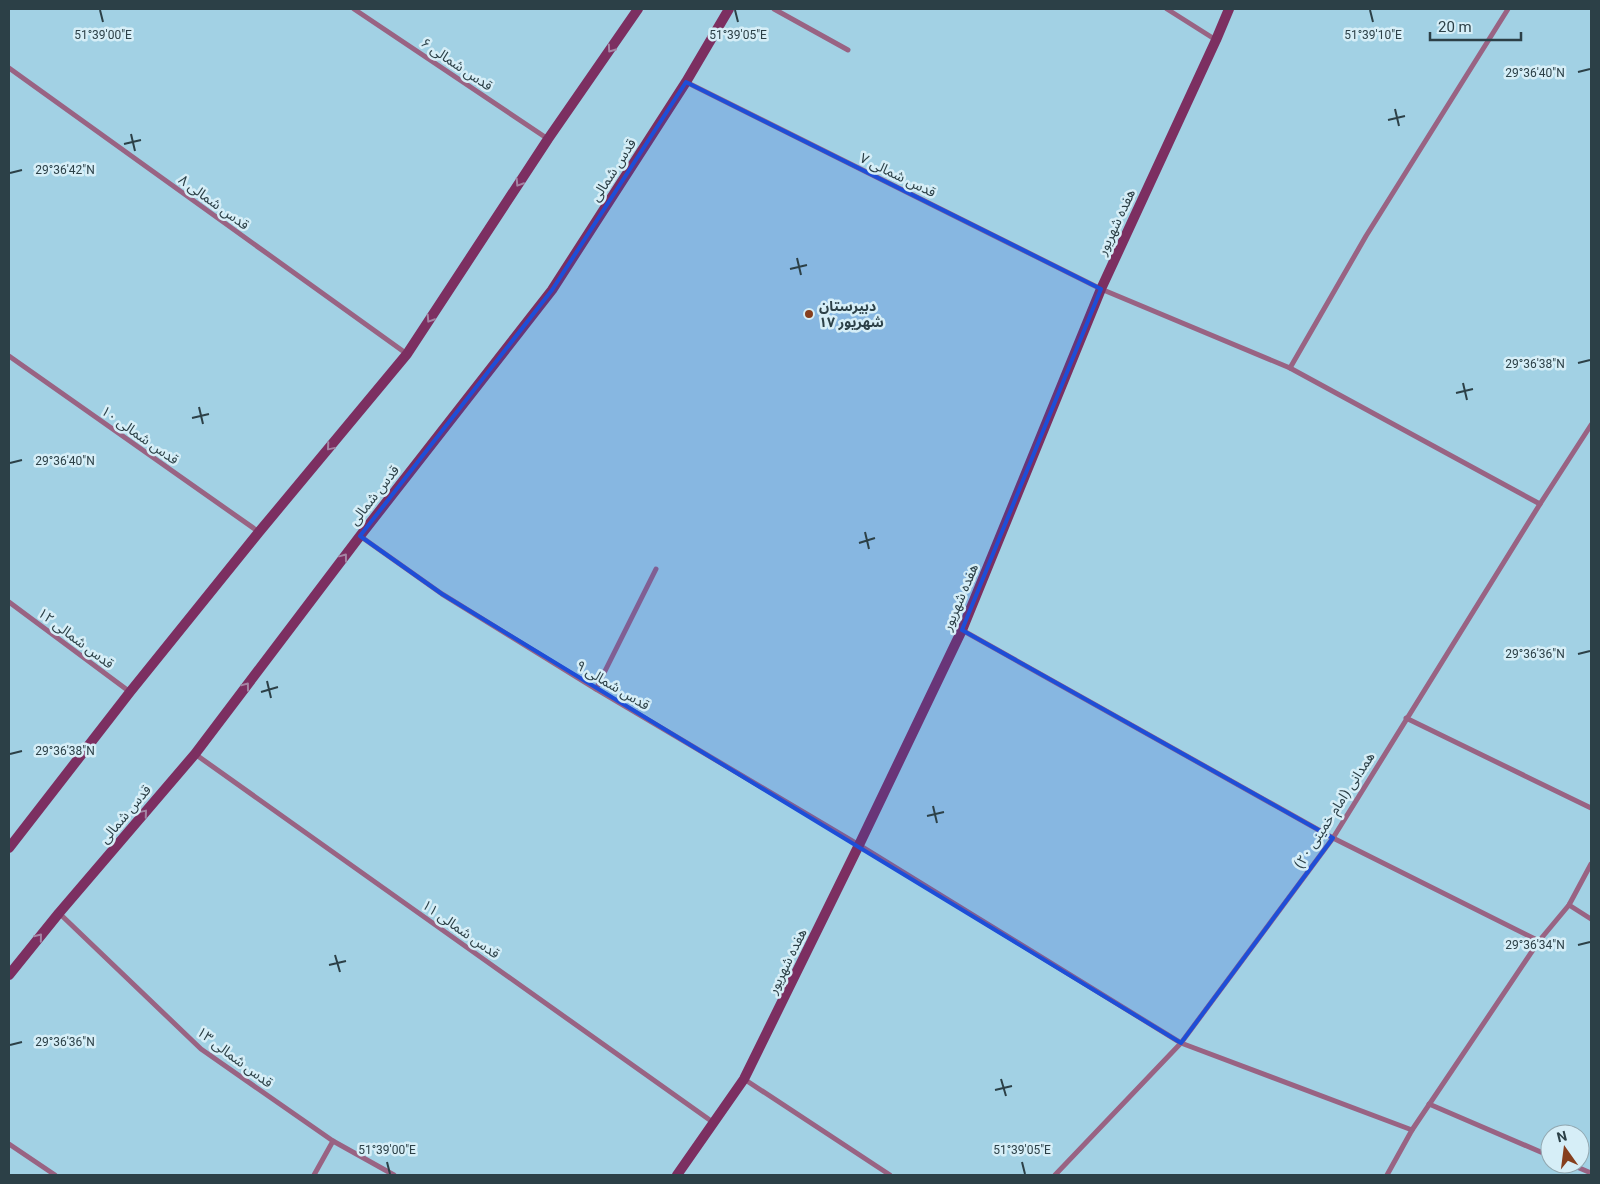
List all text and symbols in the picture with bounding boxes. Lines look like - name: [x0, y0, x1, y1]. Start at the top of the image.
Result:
- scale bar: [1430, 10, 1521, 42]
- text: 20 m: [1438, 18, 1472, 36]
- text: 51°39'00"E: [74, 28, 132, 42]
- text: 51°39'05"E: [709, 28, 767, 42]
- text: 51°39'10"E: [1344, 28, 1402, 42]
- street label: قدس شمالی ۶: [418, 34, 496, 95]
- one-way arrow: [608, 43, 617, 53]
- text: 29°36'40"N: [1505, 66, 1565, 80]
- street label: قدس شمالی: [587, 136, 640, 205]
- street label: ۷ قدس شمالی: [857, 150, 939, 201]
- text: 29°36'42"N: [35, 163, 95, 177]
- street label: قدس شمالی ۸: [175, 171, 252, 234]
- one-way arrow: [516, 177, 525, 187]
- street label: هفده شهریور: [1093, 187, 1139, 259]
- place label: دبیرستان ۱۷ شهریور: [819, 298, 884, 331]
- marker: دبیرستان ۱۷ شهریور: [803, 308, 815, 320]
- one-way arrow: [426, 313, 436, 322]
- text: 29°36'38"N: [1505, 357, 1565, 371]
- street label: قدس شمالی ۱۰: [98, 402, 182, 468]
- one-way arrow: [326, 441, 335, 450]
- text: 29°36'40"N: [35, 454, 95, 468]
- street label: قدس شمالی: [346, 462, 403, 529]
- one-way arrow: [338, 553, 347, 563]
- street label: هفده شهریور: [938, 561, 982, 634]
- street label: قدس شمالی ۱۲: [34, 604, 117, 672]
- text: 29°36'36"N: [1505, 647, 1565, 661]
- street label: قدس شمالی ۹: [573, 657, 653, 714]
- one-way arrow: [240, 682, 249, 692]
- text: 29°36'38"N: [35, 744, 95, 758]
- street label: همدانی (امام خمینی ۲۰): [1290, 749, 1380, 873]
- street label: قدس شمالی: [96, 782, 155, 847]
- one-way arrow: [138, 810, 147, 819]
- street label: قدس شمالی ۱۱: [419, 896, 503, 962]
- street label: هفده شهریور: [764, 926, 811, 998]
- one-way arrow: [34, 934, 42, 943]
- text: 29°36'34"N: [1505, 938, 1565, 952]
- street label: قدس شمالی ۱۳: [193, 1023, 276, 1091]
- text: 29°36'36"N: [35, 1035, 95, 1049]
- north arrow: [1540, 1124, 1590, 1174]
- text: N: [1555, 1127, 1569, 1145]
- text: 51°39'00"E: [358, 1143, 416, 1157]
- text: 51°39'05"E: [993, 1143, 1051, 1157]

